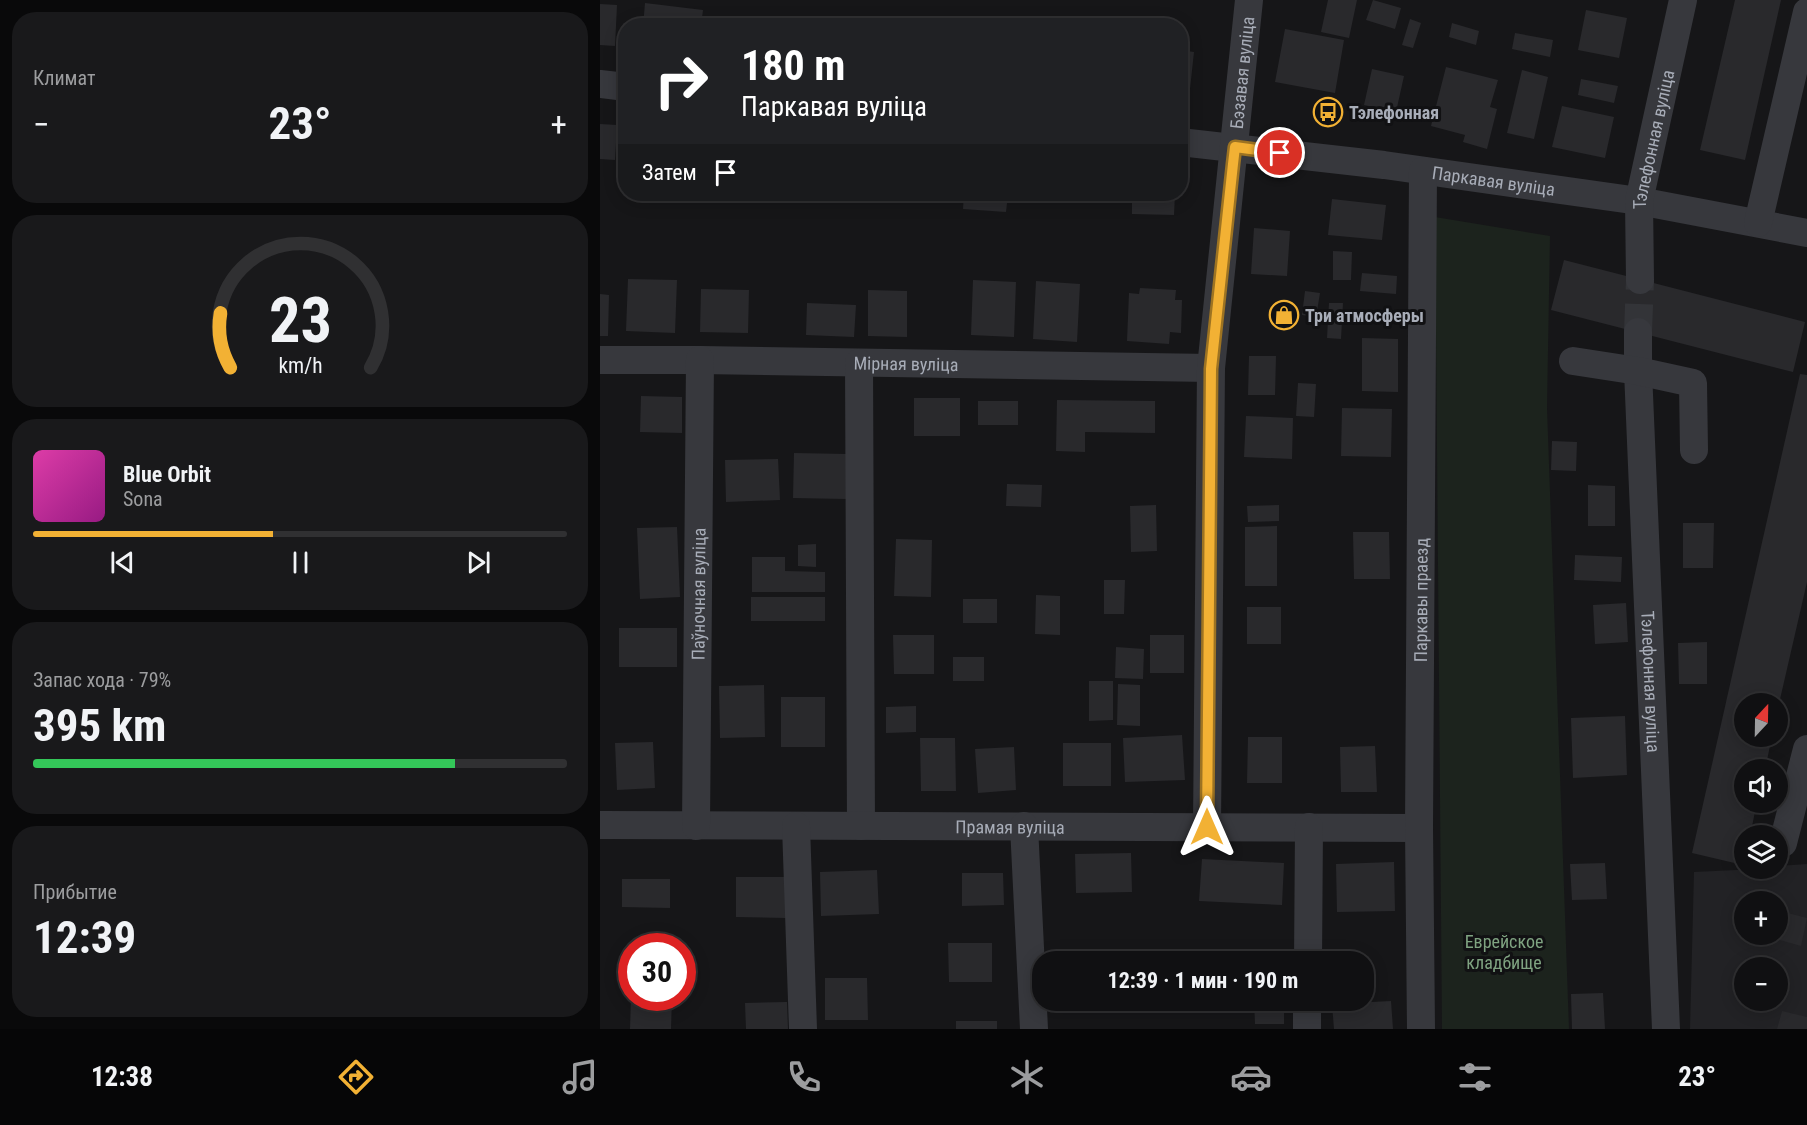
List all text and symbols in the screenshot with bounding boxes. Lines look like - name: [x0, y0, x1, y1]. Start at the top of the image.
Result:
- street label: Бэзавая вуліца: [1225, 15, 1258, 130]
- text: 180 m: [741, 41, 846, 90]
- icon: right: [642, 42, 720, 120]
- text: Климат: [33, 66, 95, 90]
- street label: Тэлефонная вуліца: [1628, 68, 1678, 209]
- text: Паркавая вуліца: [741, 91, 927, 123]
- bus stop icon: Тэлефонная: [1312, 96, 1344, 128]
- text: 23°: [269, 97, 332, 150]
- place label: Тэлефонная: [1349, 102, 1439, 123]
- text: −: [33, 105, 50, 144]
- text: +: [551, 105, 567, 144]
- pin: [1254, 127, 1305, 178]
- icon: arrive: [1263, 136, 1296, 169]
- icon: arrive: [709, 156, 742, 189]
- text: Затем: [642, 160, 697, 185]
- street label: Паркавая вуліца: [1431, 161, 1556, 200]
- text: 23: [268, 284, 332, 357]
- shop icon: Три атмосферы: [1268, 299, 1300, 331]
- place label: Три атмосферы: [1305, 305, 1424, 326]
- street label: Мірная вуліца: [853, 352, 959, 375]
- text: km/h: [278, 354, 322, 379]
- text: Blue Orbit: [123, 462, 211, 487]
- text: Sona: [123, 487, 163, 511]
- street label: Паўночная вуліца: [687, 528, 709, 660]
- street label: Паркавы праезд: [1410, 537, 1431, 662]
- icon: previous: [106, 546, 139, 579]
- icon: pause: [284, 546, 317, 579]
- icon: next: [462, 546, 495, 579]
- street label: Тэлефонная вуліца: [1638, 610, 1665, 753]
- text: Запас хода · 79%: [33, 668, 171, 692]
- north arrow: [1734, 693, 1788, 747]
- map controls: [1734, 693, 1788, 1011]
- text: 395 km: [33, 699, 166, 752]
- button: sound: [1734, 759, 1788, 813]
- position arrow: [1175, 795, 1239, 859]
- street label: Прамая вуліца: [955, 816, 1065, 837]
- button: layers: [1734, 825, 1788, 879]
- text: Прибытие: [33, 880, 117, 904]
- button: +: [1734, 891, 1788, 945]
- text: 12:39: [33, 911, 136, 964]
- park label: Еврейское кладбище: [1465, 931, 1543, 973]
- speed limit sign: 30: [618, 933, 696, 1011]
- button: −: [1734, 957, 1788, 1011]
- text: 12:39 · 1 мин · 190 m: [1108, 968, 1298, 993]
- icon: directions: [335, 1056, 377, 1098]
- icon: music: [559, 1056, 601, 1098]
- icon: phone: [783, 1056, 825, 1098]
- icon: climate: [1006, 1056, 1048, 1098]
- icon: car: [1230, 1056, 1272, 1098]
- icon: filters: [1454, 1056, 1496, 1098]
- text: 12:38: [91, 1061, 153, 1093]
- text: 23°: [1678, 1061, 1716, 1093]

